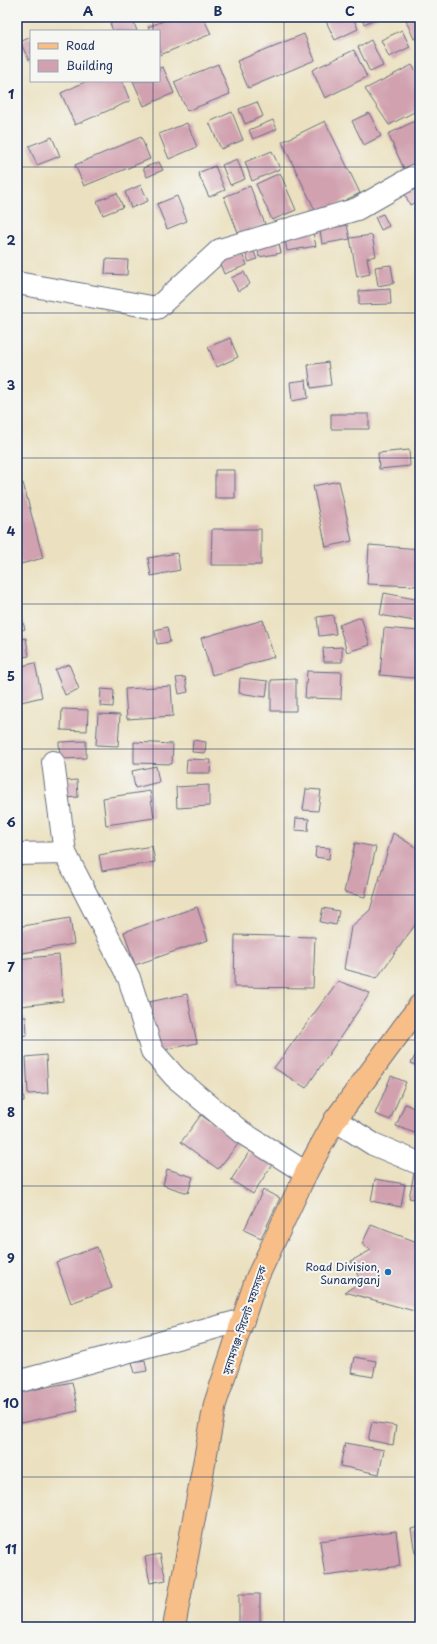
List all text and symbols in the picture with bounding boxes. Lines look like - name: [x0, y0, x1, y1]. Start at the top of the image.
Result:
- text: A: [83, 1, 93, 20]
- text: B: [214, 1, 223, 20]
- text: C: [345, 1, 355, 20]
- legend: [30, 30, 160, 82]
- text: Road: [66, 36, 95, 54]
- text: Building: [66, 56, 113, 74]
- text: 1: [8, 84, 14, 103]
- text: 2: [6, 230, 16, 249]
- text: 3: [7, 375, 16, 394]
- text: 4: [7, 521, 16, 540]
- text: 5: [7, 666, 15, 685]
- text: 6: [6, 812, 16, 831]
- text: 7: [7, 957, 15, 976]
- text: 8: [7, 1102, 15, 1121]
- text: 9: [7, 1248, 15, 1267]
- place label: Road Division, Sunamganj: [306, 1258, 380, 1288]
- street label: সুনামগঞ্জ-সিলেট মহাসড়ক: [217, 1263, 271, 1378]
- marker: Road Division, Sunamganj: [383, 1267, 393, 1277]
- text: 10: [3, 1393, 19, 1412]
- text: 11: [5, 1539, 17, 1558]

